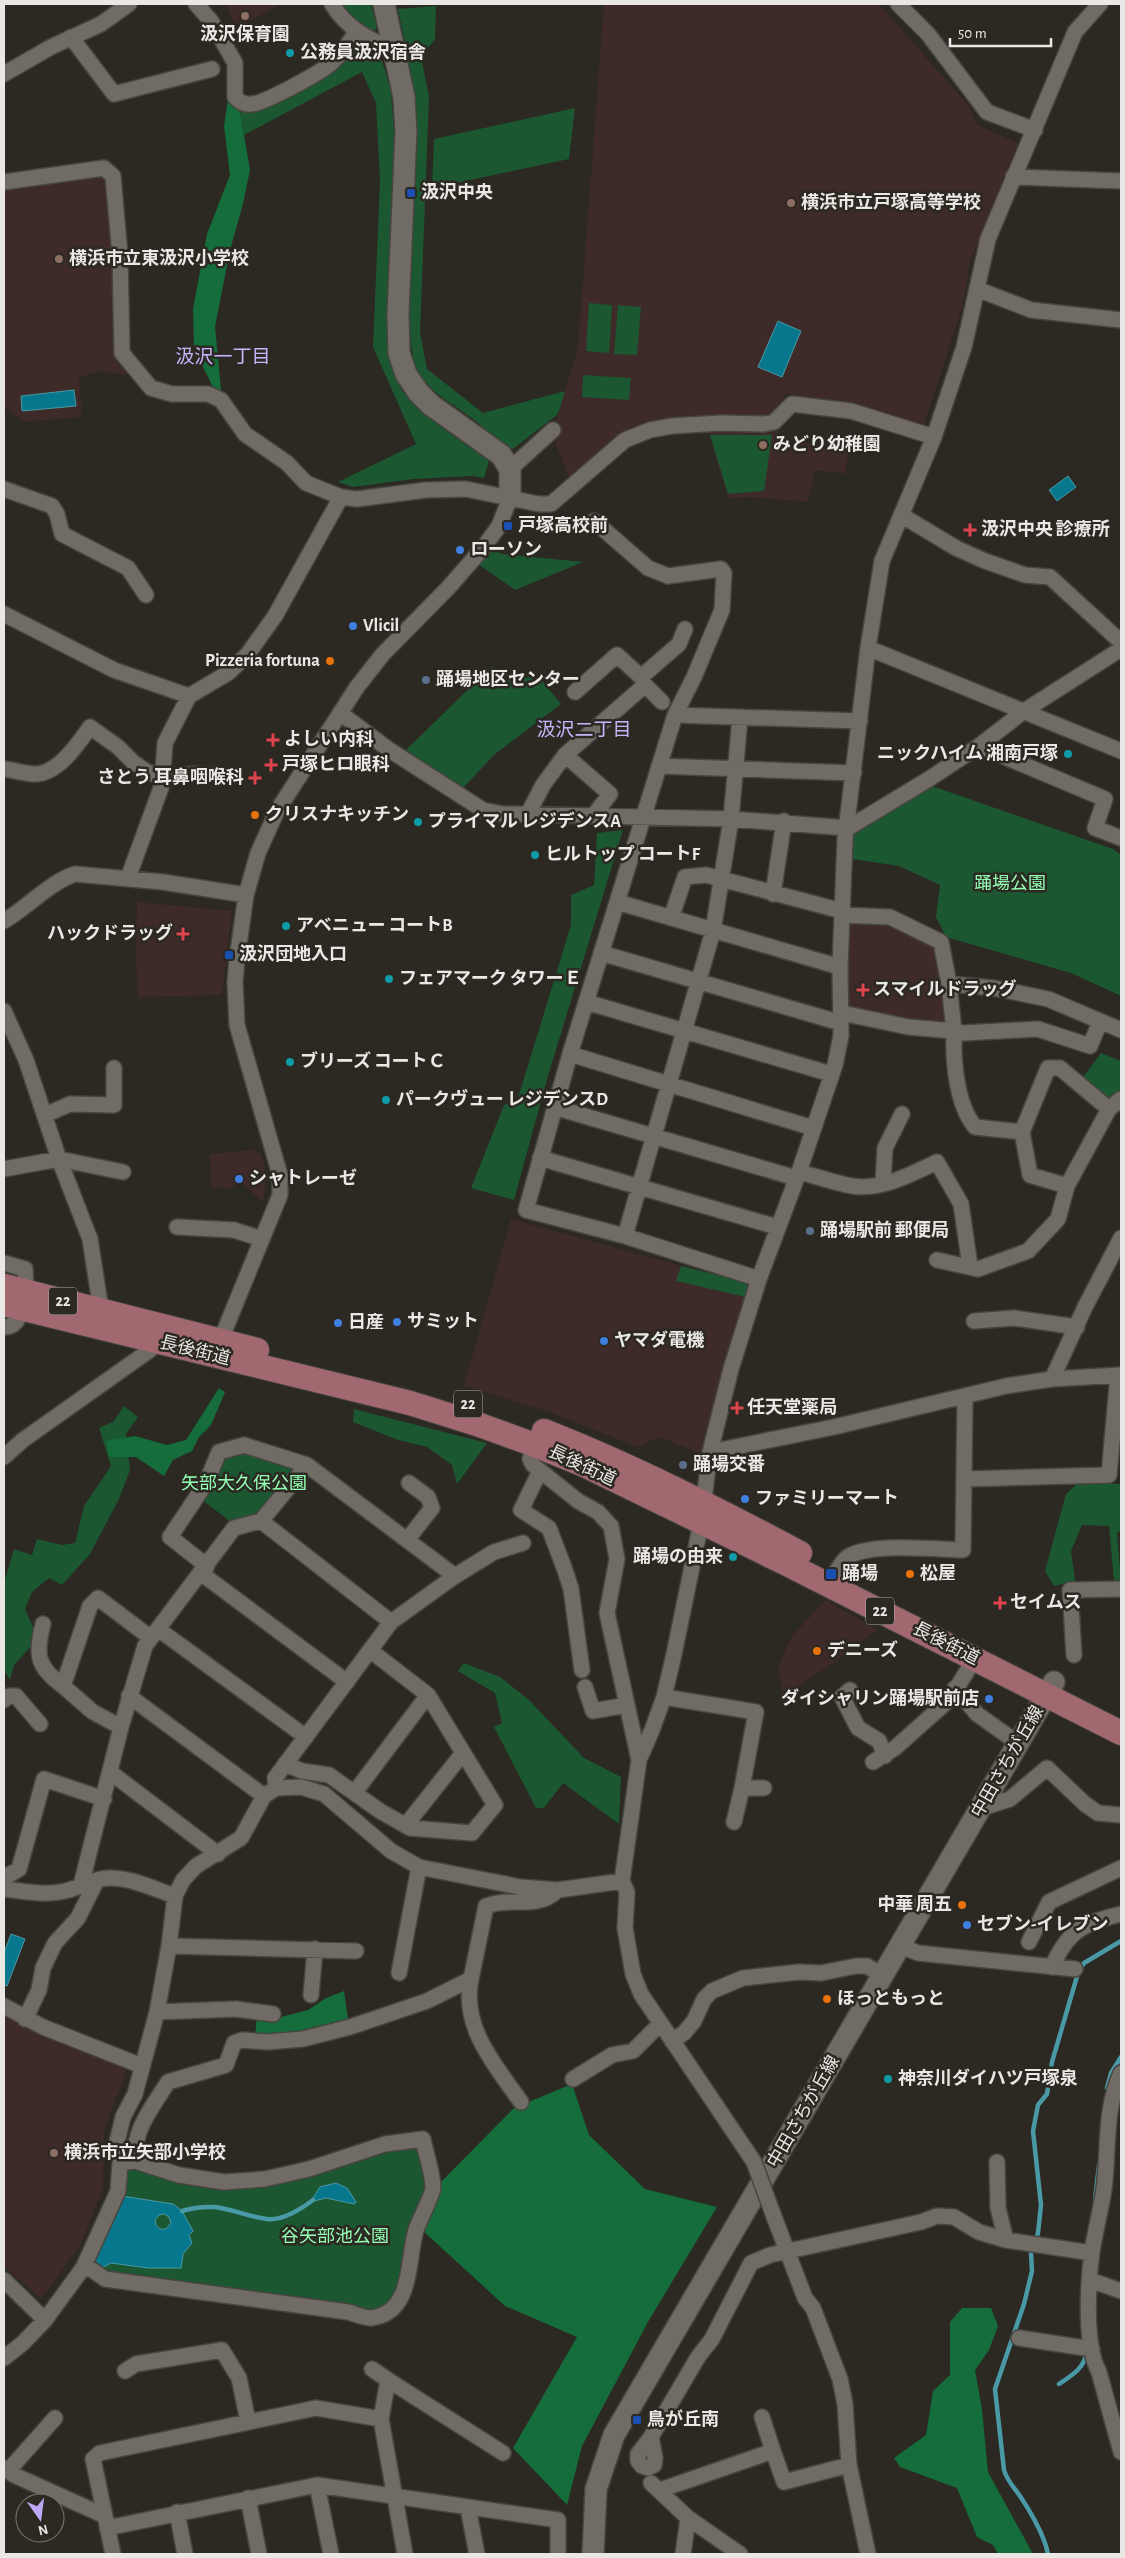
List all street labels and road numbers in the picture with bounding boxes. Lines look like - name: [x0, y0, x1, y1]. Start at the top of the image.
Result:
- road number: 22: [49, 1288, 77, 1314]
- street label: 長後街道: [158, 1332, 233, 1368]
- road number: 22: [454, 1390, 482, 1418]
- street label: 長後街道: [546, 1441, 619, 1489]
- road number: 22: [866, 1598, 894, 1624]
- street label: 長後街道: [910, 1618, 983, 1668]
- street label: 中田さちが丘線: [967, 1702, 1047, 1821]
- street label: 中田さちが丘線: [763, 2052, 843, 2171]

